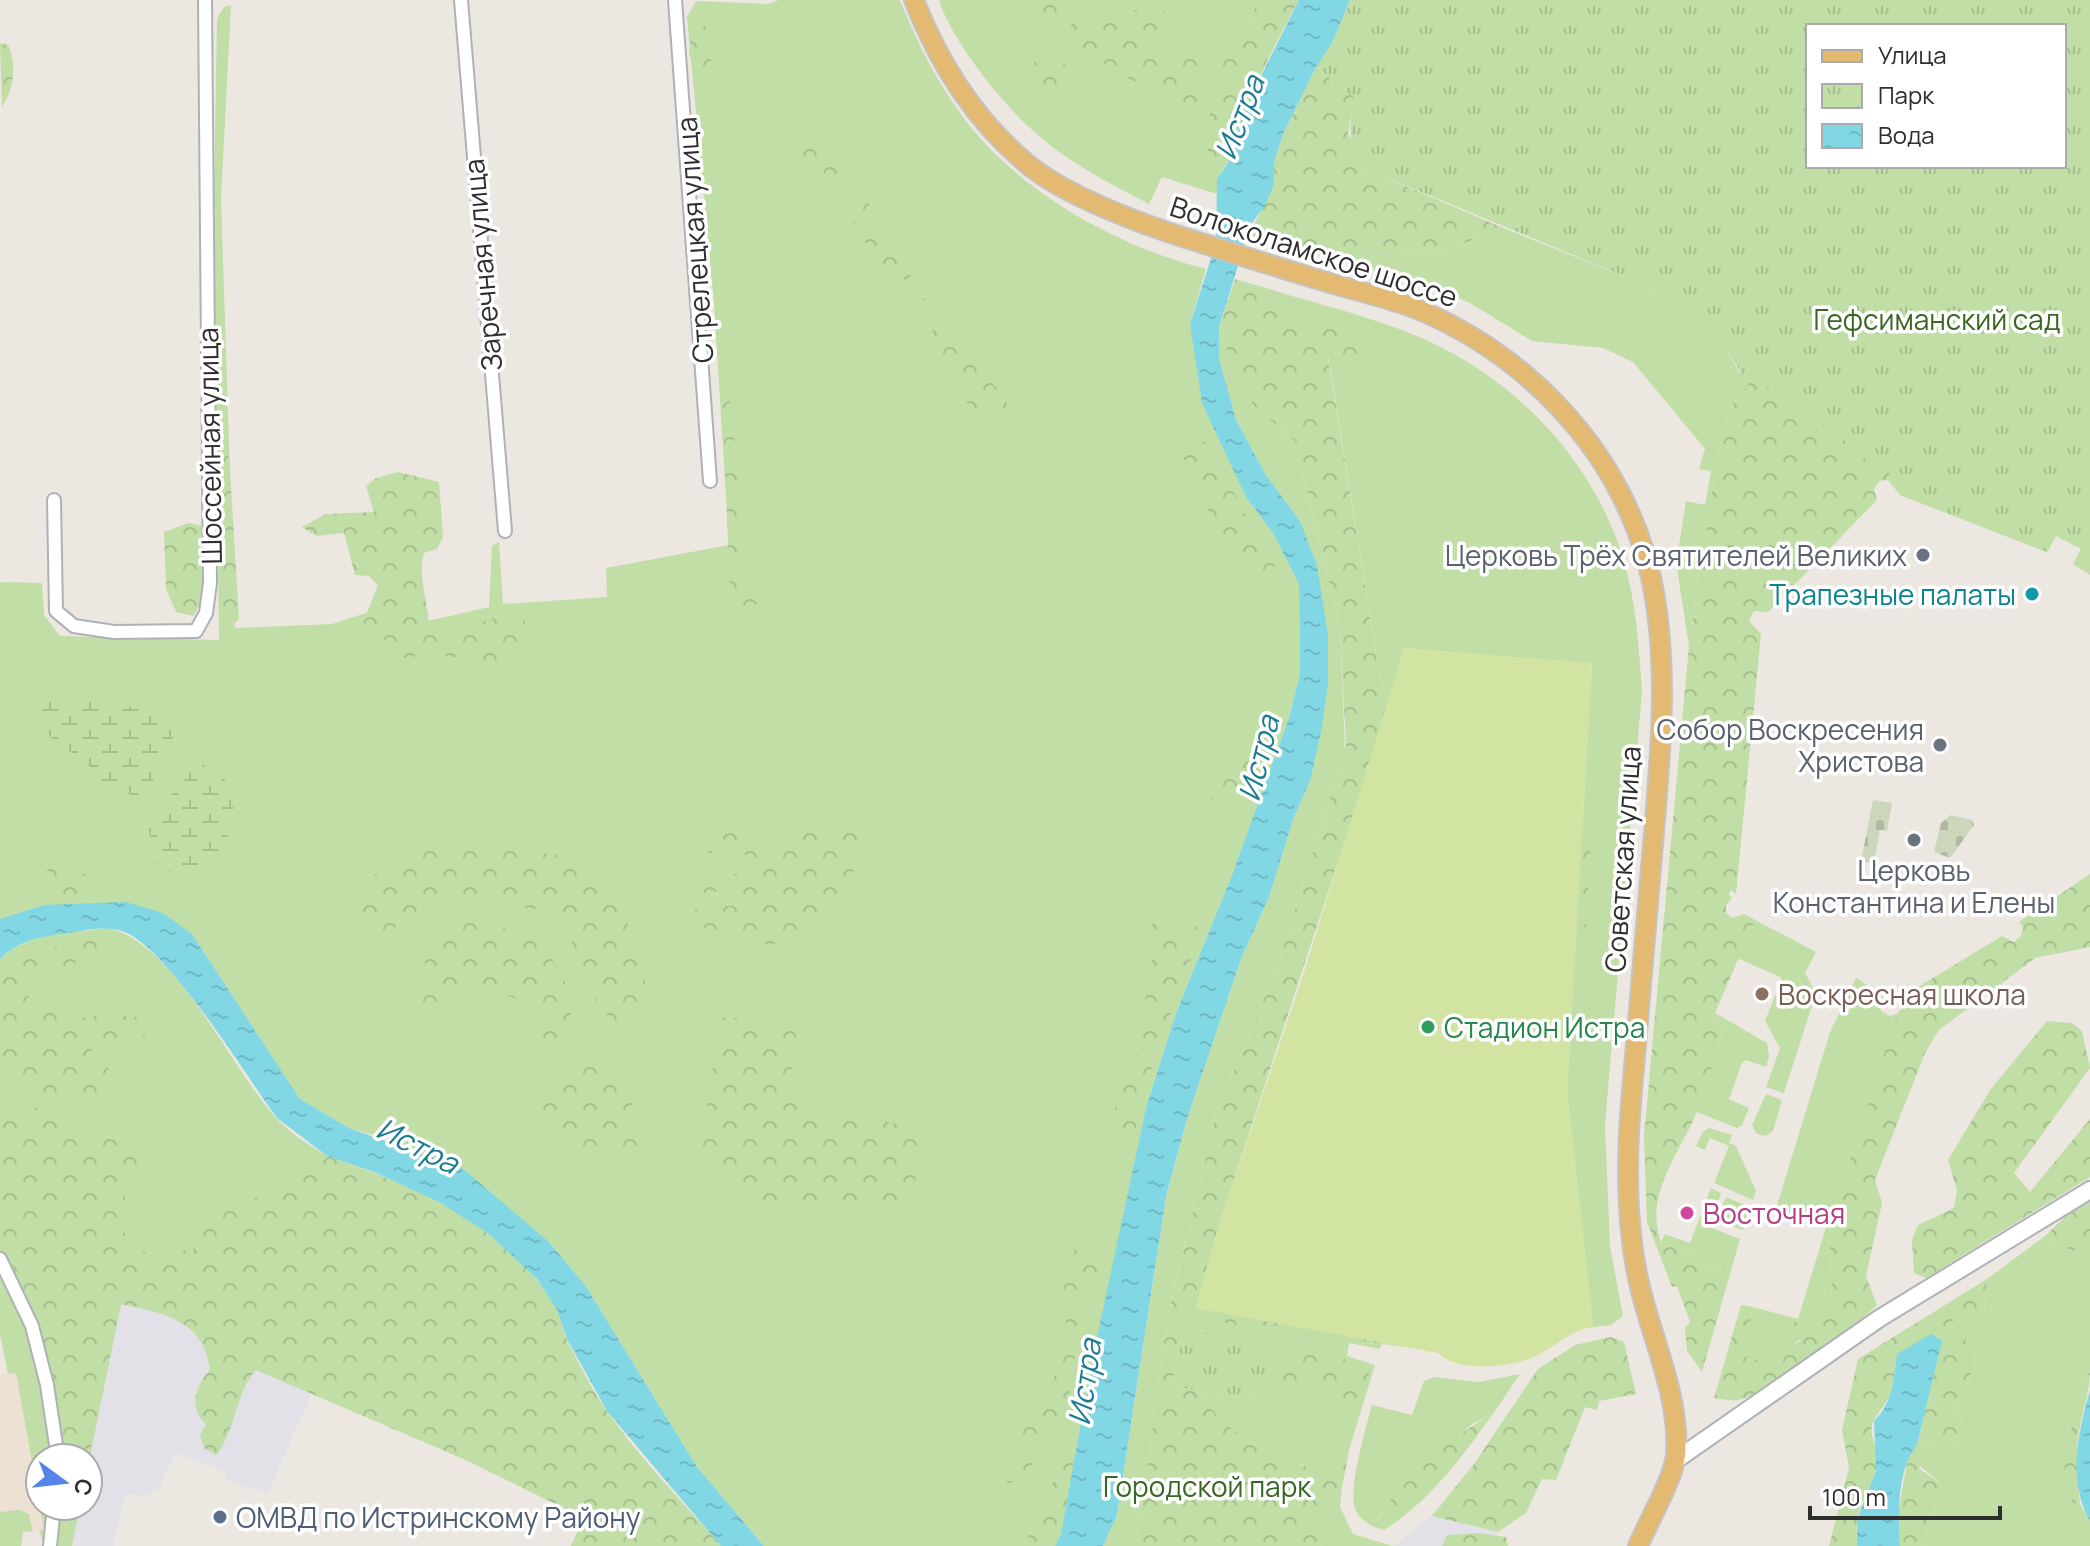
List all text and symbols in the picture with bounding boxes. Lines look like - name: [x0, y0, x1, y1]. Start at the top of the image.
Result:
- legend: [1806, 24, 2066, 168]
- text: Улица: [1878, 38, 1947, 71]
- water label: Истра: [1204, 68, 1274, 165]
- text: Парк: [1878, 78, 1935, 111]
- street label: Стрелецкая улица: [666, 116, 722, 364]
- text: Вода: [1878, 118, 1935, 151]
- street label: Заречная улица: [454, 157, 510, 373]
- street label: Волоколамское шоссе: [1165, 187, 1463, 315]
- park label: Гефсиманский сад: [1814, 300, 2060, 338]
- street label: Шоссейная улица: [188, 327, 230, 565]
- place label: Церковь Трёх Святителей Великих: [1445, 536, 1907, 574]
- marker: Церковь Трёх Святителей Великих: [1914, 546, 1932, 564]
- place label: Трапезные палаты: [1769, 575, 2016, 613]
- marker: Трапезные палаты: [2023, 585, 2041, 603]
- water label: Истра: [1228, 710, 1289, 805]
- place label: Собор Воскресения Христова: [1656, 710, 1924, 780]
- marker: Собор Воскресения Христова: [1931, 736, 1949, 754]
- street label: Советская улица: [1595, 745, 1649, 973]
- marker: Церковь Константина и Елены: [1905, 831, 1923, 849]
- place label: Церковь Константина и Елены: [1773, 851, 2055, 921]
- place label: Воскресная школа: [1778, 975, 2026, 1013]
- marker: Воскресная школа: [1753, 985, 1771, 1003]
- place label: Стадион Истра: [1444, 1008, 1645, 1046]
- marker: Стадион Истра: [1419, 1018, 1437, 1036]
- water label: Истра: [370, 1107, 467, 1183]
- place label: Восточная: [1703, 1194, 1845, 1232]
- marker: Восточная: [1678, 1204, 1696, 1222]
- water label: Истра: [1058, 1335, 1110, 1428]
- north arrow: [24, 1442, 104, 1522]
- park label: Городской парк: [1103, 1467, 1312, 1505]
- scale bar: [1810, 1470, 2000, 1520]
- text: С: [67, 1475, 100, 1499]
- text: 100 m: [1822, 1480, 1886, 1513]
- place label: ОМВД по Истринскому Району: [236, 1498, 641, 1536]
- marker: ОМВД по Истринскому Району: [211, 1508, 229, 1526]

